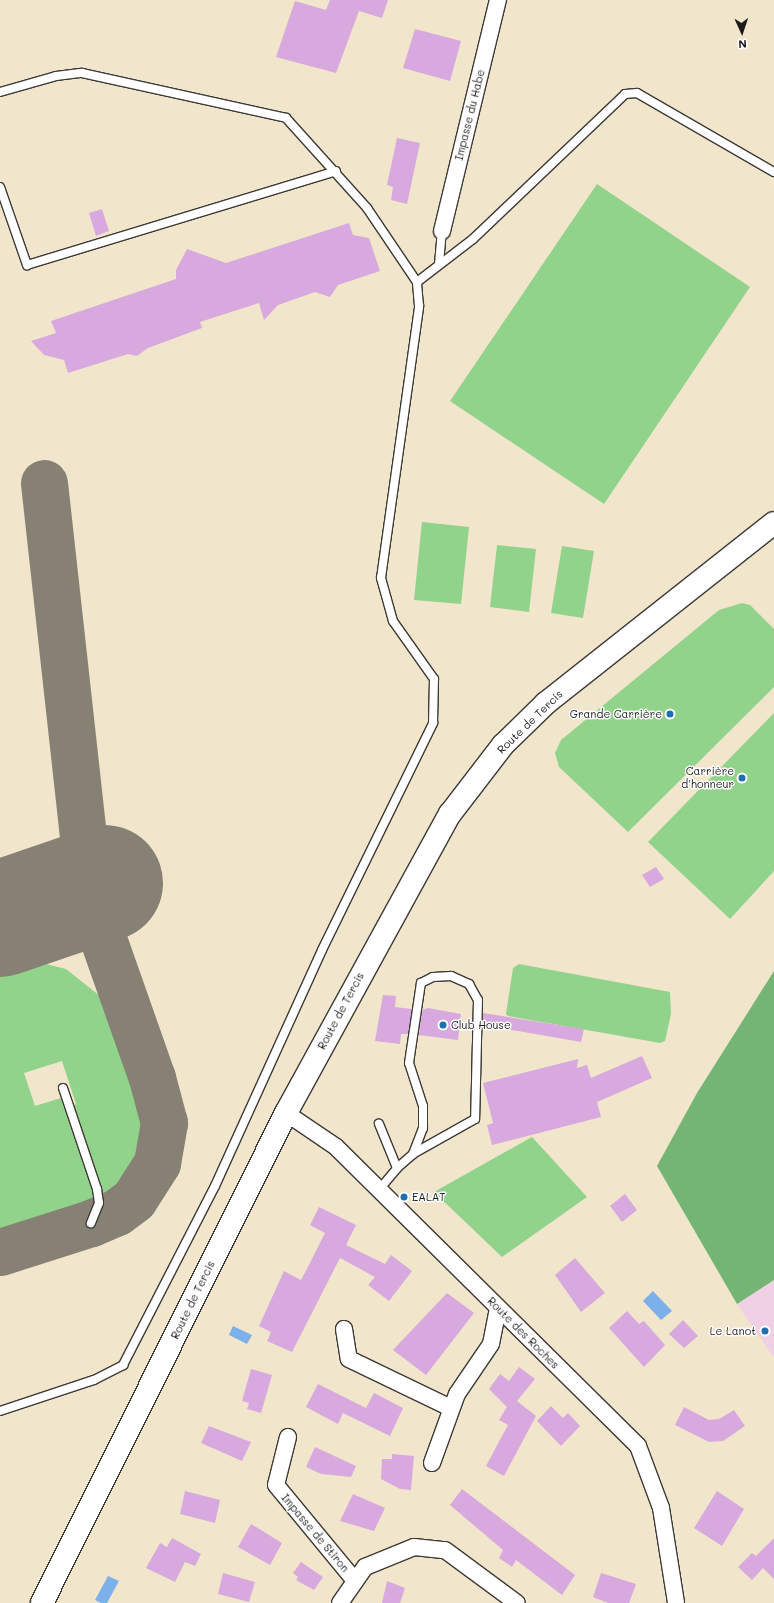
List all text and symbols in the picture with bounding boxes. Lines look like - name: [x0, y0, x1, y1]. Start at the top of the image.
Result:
- north arrow: [722, 12, 762, 52]
- text: N: [738, 37, 747, 52]
- street label: Impasse du Habe: [452, 68, 488, 162]
- street label: Route de Tercis: [495, 687, 565, 757]
- place label: Grande Carrière: [570, 707, 662, 721]
- marker: Grande Carrière: [665, 709, 675, 719]
- place label: Carrière d'honneur: [681, 765, 734, 791]
- marker: Carrière d'honneur: [737, 773, 747, 783]
- street label: Route de Tercis: [315, 970, 367, 1052]
- place label: Club House: [451, 1018, 511, 1032]
- marker: Club House: [438, 1020, 448, 1030]
- place label: EALAT: [412, 1190, 445, 1204]
- marker: EALAT: [399, 1192, 409, 1202]
- street label: Route de Tercis: [168, 1259, 218, 1341]
- street label: Route des Roches: [484, 1294, 562, 1372]
- place label: Le Lanot: [710, 1324, 756, 1338]
- marker: Le Lanot: [759, 1325, 771, 1337]
- street label: Impasse de Stiron: [278, 1491, 352, 1575]

